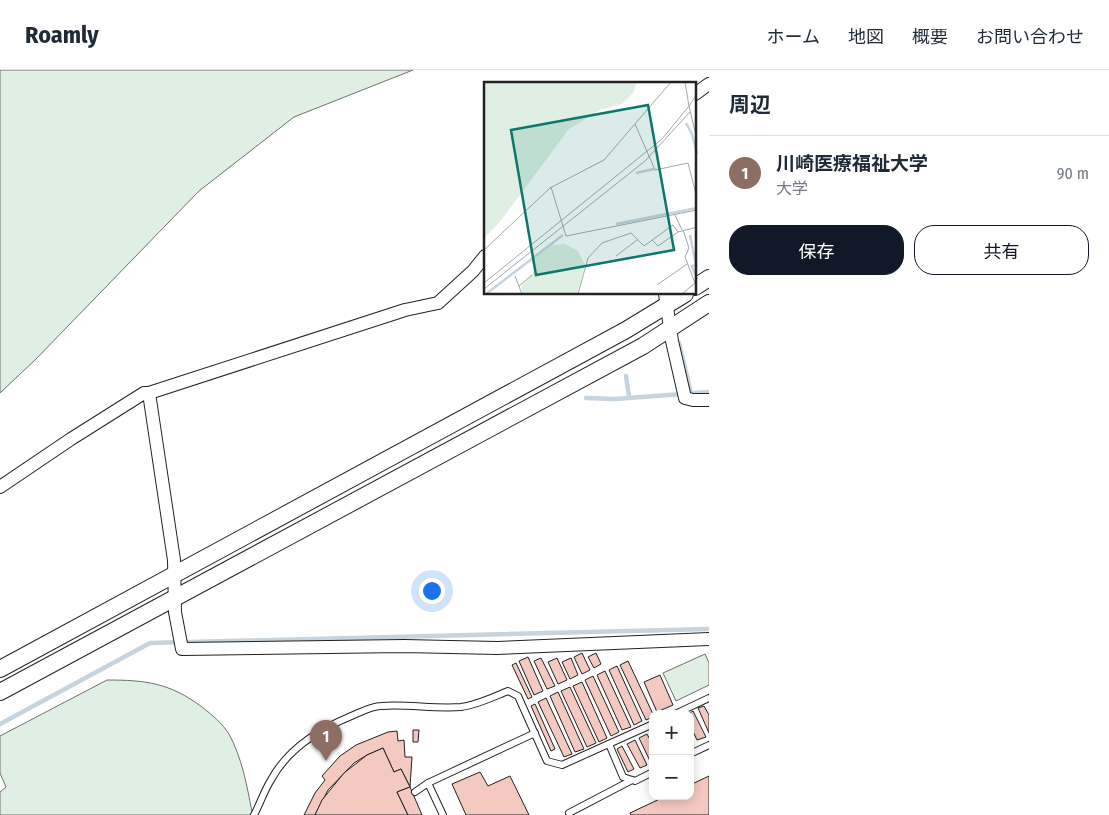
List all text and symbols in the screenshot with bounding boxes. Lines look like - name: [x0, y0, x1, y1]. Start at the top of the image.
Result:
- text: Roamly: [25, 21, 99, 49]
- text: ホーム: [767, 26, 820, 48]
- text: 地図: [848, 26, 884, 48]
- text: 概要: [912, 26, 948, 48]
- text: お問い合わせ: [976, 26, 1084, 48]
- inset map: [484, 82, 696, 295]
- text: 周辺: [729, 92, 771, 118]
- text: 川崎医療福祉大学: [776, 152, 928, 175]
- text: 1: [742, 164, 748, 183]
- text: 90 m: [1057, 164, 1089, 183]
- text: 大学: [776, 179, 808, 198]
- button: 保存: [729, 225, 904, 275]
- button: 共有: [914, 225, 1089, 275]
- your location: [419, 578, 445, 604]
- map controls: [649, 710, 694, 800]
- button: +: [649, 710, 694, 755]
- pin: 1: [310, 720, 342, 761]
- button: −: [649, 755, 694, 800]

